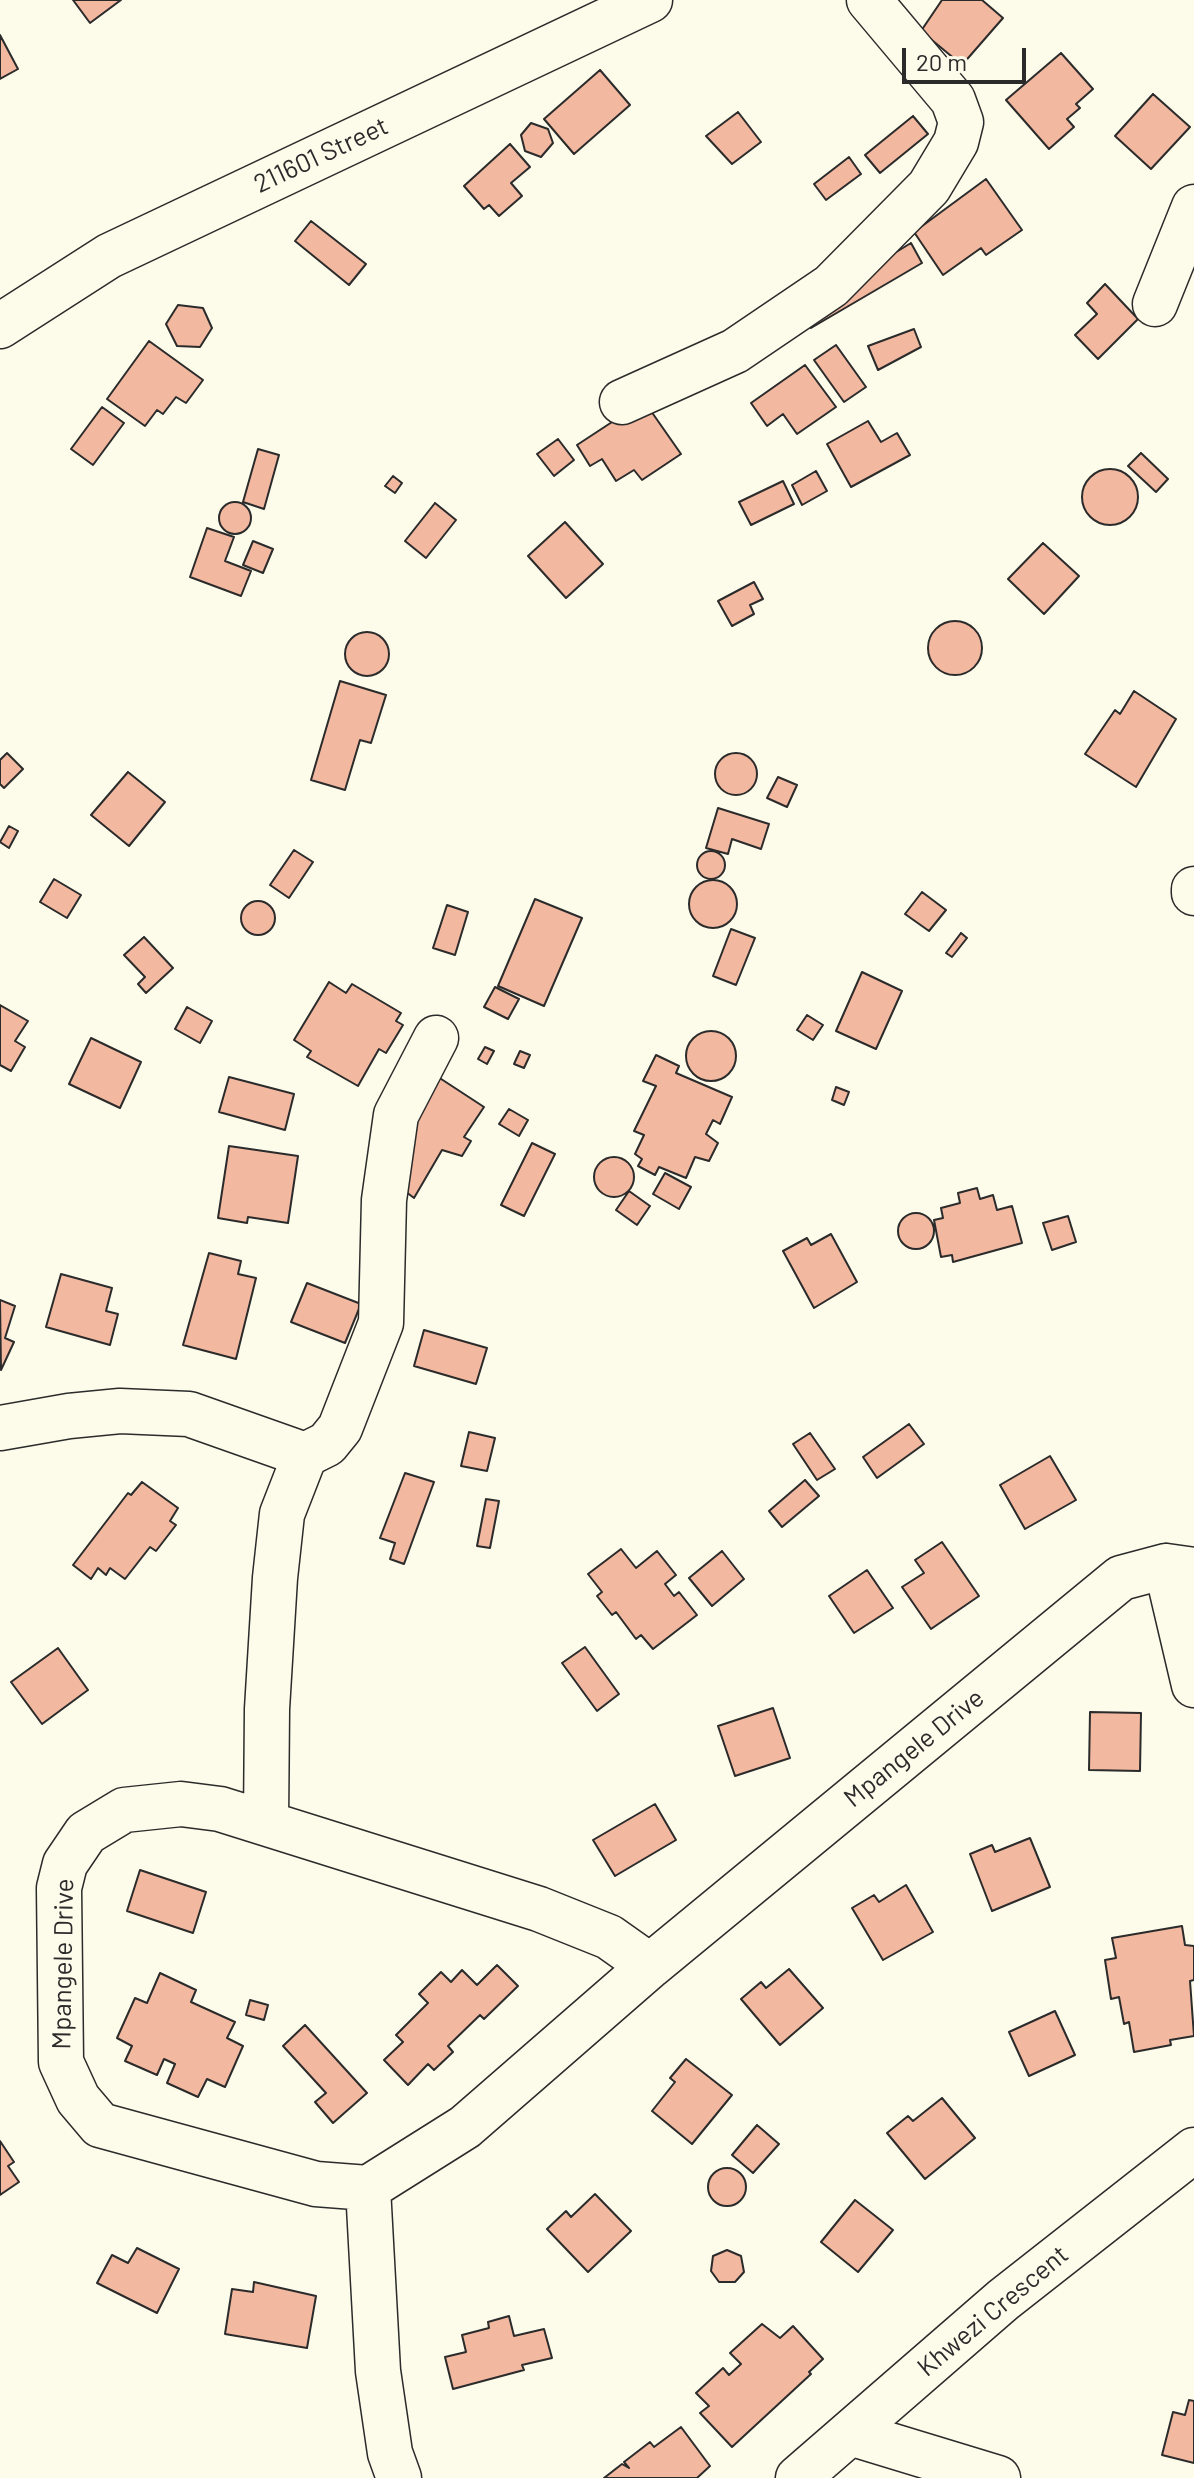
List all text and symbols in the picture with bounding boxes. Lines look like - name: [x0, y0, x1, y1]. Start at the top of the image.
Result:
- scale bar: [906, 32, 1030, 82]
- text: 20 m: [916, 47, 967, 76]
- street label: 211601 Street: [249, 110, 393, 200]
- street label: Mpangele Drive: [838, 1682, 990, 1814]
- street label: Mpangele Drive: [46, 1878, 80, 2050]
- street label: Khwezi Crescent: [911, 2239, 1075, 2383]

